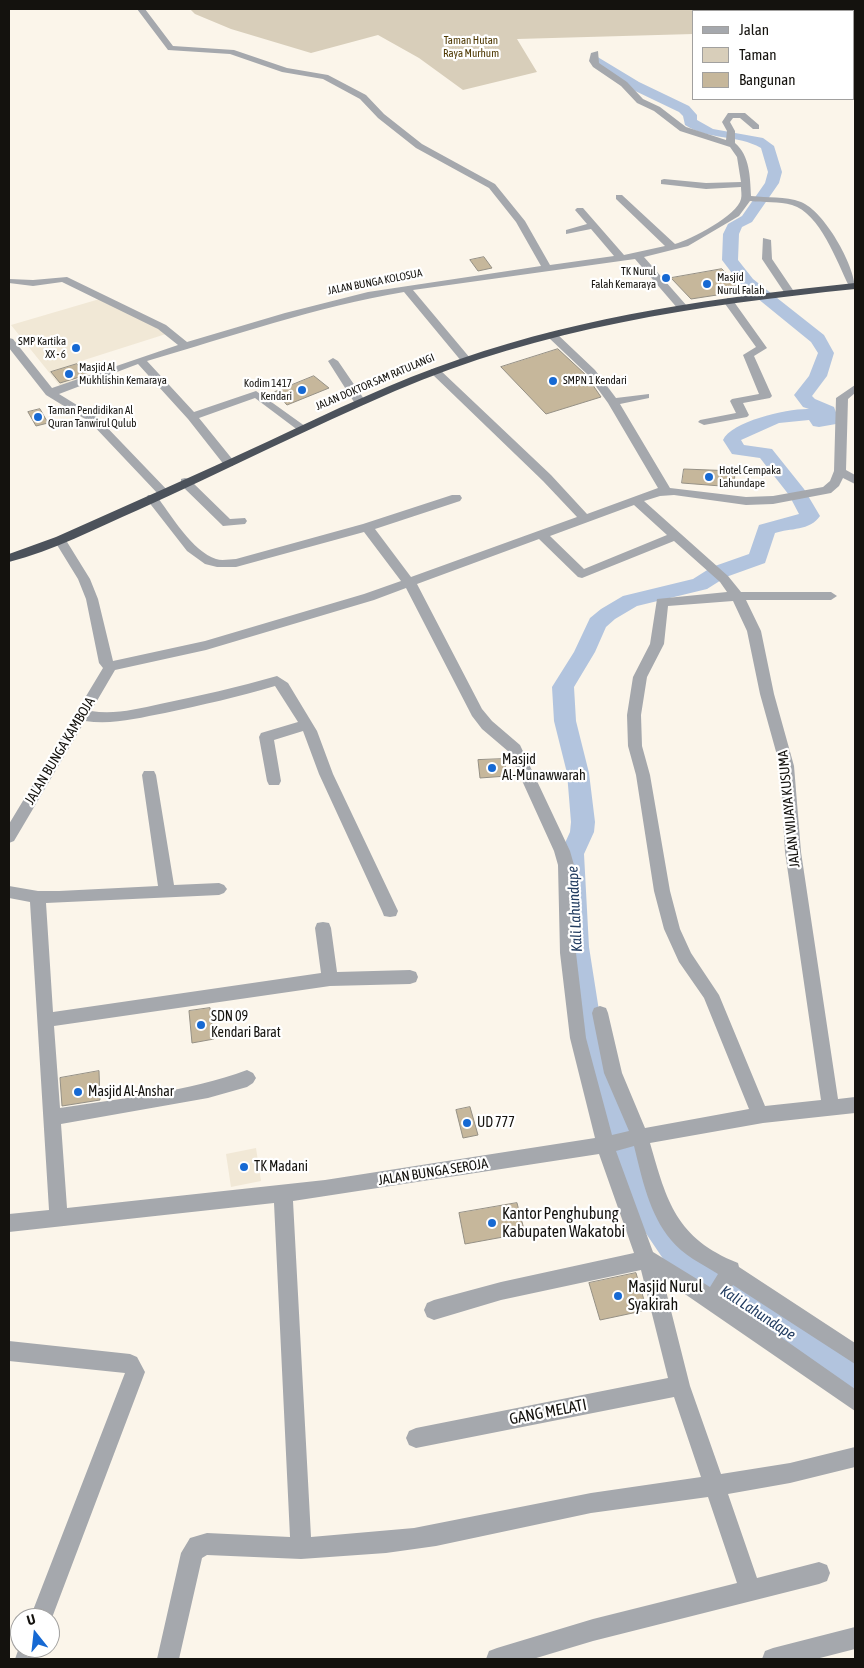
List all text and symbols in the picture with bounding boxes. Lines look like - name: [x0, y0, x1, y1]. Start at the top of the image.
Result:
- legend: [692, 10, 854, 100]
- text: Jalan: [739, 21, 769, 38]
- park label: Taman Hutan Raya Murhum: [443, 34, 499, 60]
- text: Taman: [739, 46, 777, 63]
- text: Bangunan: [739, 71, 796, 88]
- place label: TK Nurul Falah Kemaraya: [591, 265, 656, 291]
- street label: JALAN BUNGA KOLOSUA: [327, 266, 423, 298]
- place label: Masjid Nurul Falah: [717, 271, 764, 297]
- marker: TK Nurul Falah Kemaraya: [660, 272, 672, 284]
- marker: Masjid Nurul Falah: [701, 278, 713, 290]
- place label: SMP Kartika XX - 6: [18, 335, 66, 361]
- marker: SMP Kartika XX - 6: [70, 342, 82, 354]
- street label: JALAN DOKTOR SAM RATULANGI: [314, 351, 436, 413]
- place label: Masjid Al Mukhlishin Kemaraya: [79, 361, 167, 387]
- marker: Masjid Al Mukhlishin Kemaraya: [63, 368, 75, 380]
- place label: SMPN 1 Kendari: [563, 374, 627, 388]
- marker: SMPN 1 Kendari: [547, 375, 559, 387]
- place label: Kodim 1417 Kendari: [244, 377, 292, 403]
- marker: Kodim 1417 Kendari: [296, 384, 308, 396]
- place label: Taman Pendidikan Al Quran Tanwirul Qulub: [48, 404, 136, 430]
- marker: Taman Pendidikan Al Quran Tanwirul Qulub: [32, 411, 44, 423]
- place label: Hotel Cempaka Lahundape: [719, 464, 781, 490]
- marker: Hotel Cempaka Lahundape: [703, 471, 715, 483]
- street label: JALAN BUNGA KAMBOJA: [21, 694, 99, 808]
- street label: JALAN WIJAYA KUSUMA: [774, 749, 804, 869]
- place label: Masjid Al-Munawwarah: [502, 752, 586, 784]
- marker: Masjid Al-Munawwarah: [486, 762, 498, 774]
- water label: Kali Lahundape: [564, 866, 586, 952]
- place label: SDN 09 Kendari Barat: [211, 1009, 281, 1042]
- marker: SDN 09 Kendari Barat: [195, 1019, 207, 1031]
- place label: Masjid Al-Anshar: [88, 1084, 174, 1100]
- marker: Masjid Al-Anshar: [72, 1086, 84, 1098]
- place label: UD 777: [477, 1115, 515, 1131]
- marker: UD 777: [461, 1117, 473, 1129]
- street label: JALAN BUNGA SEROJA: [377, 1155, 489, 1189]
- place label: TK Madani: [254, 1159, 308, 1175]
- marker: TK Madani: [238, 1161, 250, 1173]
- place label: Kantor Penghubung Kabupaten Wakatobi: [502, 1204, 625, 1242]
- marker: Kantor Penghubung Kabupaten Wakatobi: [486, 1217, 498, 1229]
- place label: Masjid Nurul Syakirah: [628, 1277, 703, 1315]
- water label: Kali Lahundape: [717, 1282, 799, 1344]
- marker: Masjid Nurul Syakirah: [612, 1290, 624, 1302]
- street label: GANG MELATI: [508, 1395, 588, 1429]
- north arrow: [10, 1608, 60, 1658]
- text: U: [25, 1611, 37, 1628]

